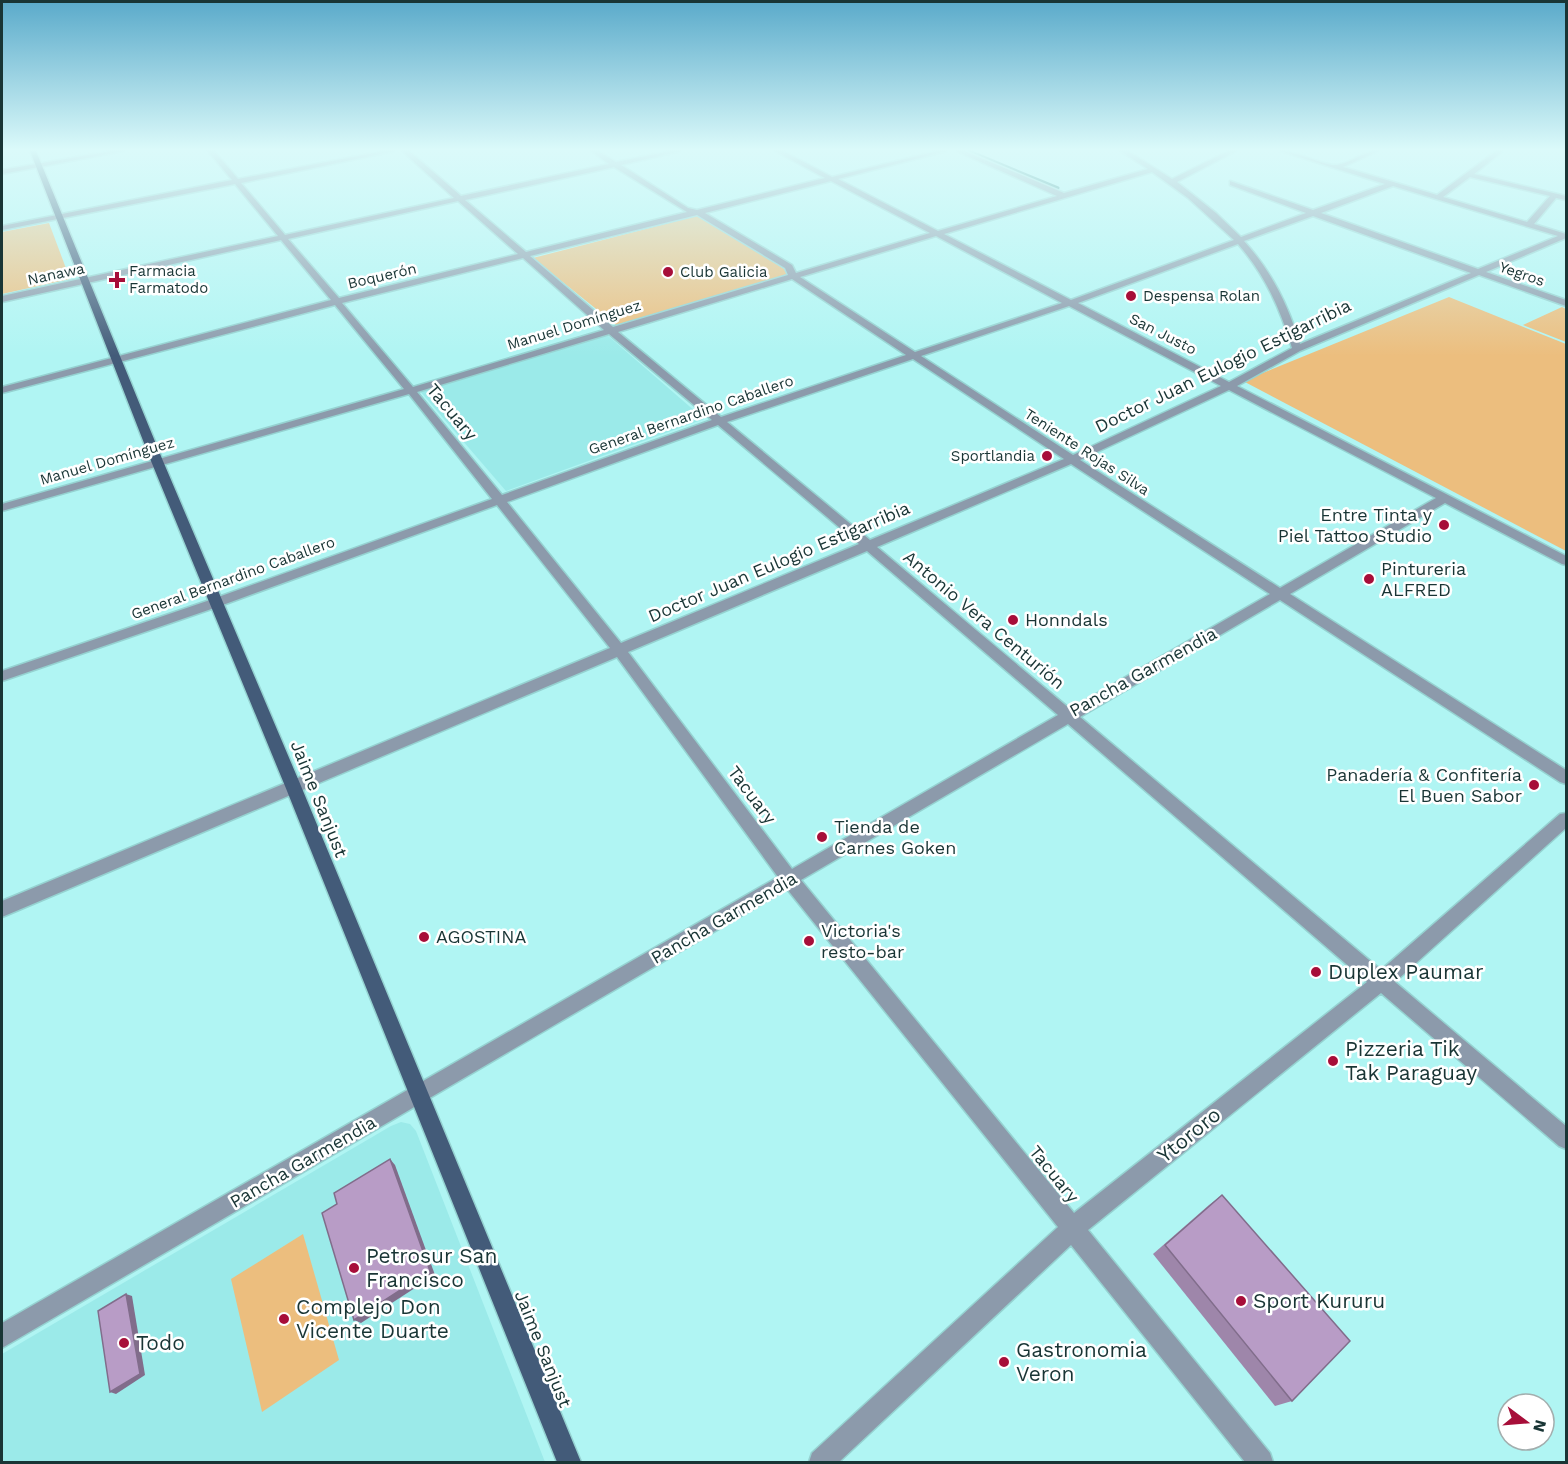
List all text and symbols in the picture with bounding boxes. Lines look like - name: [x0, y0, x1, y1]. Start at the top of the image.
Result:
- street label: Yegros: [1497, 258, 1547, 290]
- street label: Nanawa: [26, 259, 87, 289]
- street label: Boquerón: [346, 259, 418, 293]
- place label: Farmacia Farmatodo: [129, 262, 208, 297]
- place label: Club Galicia: [680, 263, 768, 281]
- marker: Club Galicia: [661, 265, 675, 279]
- marker: Farmacia Farmatodo: [110, 273, 124, 287]
- place label: Despensa Rolan: [1143, 287, 1260, 305]
- marker: Despensa Rolan: [1124, 289, 1138, 303]
- street label: Doctor Juan Eulogio Estigarribia: [1091, 294, 1354, 437]
- street label: Manuel Domínguez: [505, 296, 643, 354]
- street label: San Justo: [1126, 309, 1200, 359]
- street label: General Bernardino Caballero: [586, 371, 796, 459]
- street label: Tacuary: [423, 379, 482, 445]
- street label: Teniente Rojas Silva: [1021, 405, 1153, 499]
- street label: Manuel Domínguez: [38, 433, 176, 489]
- place label: Sportlandia: [951, 447, 1036, 465]
- marker: Sportlandia: [1040, 449, 1054, 463]
- street label: Doctor Juan Eulogio Estigarribia: [645, 497, 913, 626]
- place label: Entre Tinta y Piel Tattoo Studio: [1278, 504, 1433, 546]
- marker: Entre Tinta y Piel Tattoo Studio: [1437, 518, 1451, 532]
- street label: General Bernardino Caballero: [129, 533, 337, 623]
- street label: Antonio Vera Centurión: [899, 546, 1069, 693]
- place label: Pintureria ALFRED: [1381, 558, 1466, 600]
- marker: Pintureria ALFRED: [1362, 572, 1376, 586]
- place label: Honndals: [1025, 609, 1108, 630]
- marker: Honndals: [1006, 613, 1020, 627]
- street label: Pancha Garmendia: [1066, 622, 1220, 721]
- street label: Jaime Sanjust: [286, 737, 353, 861]
- street label: Tacuary: [724, 762, 781, 828]
- place label: Panadería & Confitería El Buen Sabor: [1326, 764, 1522, 806]
- marker: Panadería & Confitería El Buen Sabor: [1527, 778, 1541, 792]
- place label: Tienda de Carnes Goken: [834, 816, 956, 858]
- marker: Tienda de Carnes Goken: [815, 830, 829, 844]
- street label: Pancha Garmendia: [647, 867, 800, 968]
- place label: Victoria's resto-bar: [821, 920, 904, 962]
- place label: AGOSTINA: [436, 926, 526, 947]
- marker: AGOSTINA: [417, 930, 431, 944]
- marker: Victoria's resto-bar: [802, 934, 816, 948]
- place label: Duplex Paumar: [1328, 959, 1484, 984]
- marker: Duplex Paumar: [1309, 965, 1323, 979]
- place label: Pizzeria Tik Tak Paraguay: [1345, 1036, 1477, 1085]
- marker: Pizzeria Tik Tak Paraguay: [1326, 1054, 1340, 1068]
- street label: Ytororo: [1152, 1101, 1225, 1168]
- street label: Pancha Garmendia: [226, 1111, 379, 1212]
- street label: Tacuary: [1025, 1141, 1084, 1207]
- place label: Petrosur San Francisco: [366, 1243, 497, 1292]
- marker: Petrosur San Francisco: [347, 1261, 361, 1275]
- street label: Jaime Sanjust: [510, 1287, 577, 1411]
- place label: Sport Kururu: [1253, 1288, 1385, 1313]
- place label: Complejo Don Vicente Duarte: [296, 1294, 449, 1343]
- marker: Sport Kururu: [1234, 1294, 1248, 1308]
- marker: Complejo Don Vicente Duarte: [277, 1312, 291, 1326]
- place label: Todo: [136, 1330, 185, 1355]
- marker: Todo: [117, 1336, 131, 1350]
- place label: Gastronomia Veron: [1016, 1337, 1147, 1386]
- marker: Gastronomia Veron: [997, 1355, 1011, 1369]
- north arrow: [1496, 1392, 1556, 1452]
- text: N: [1529, 1418, 1551, 1434]

